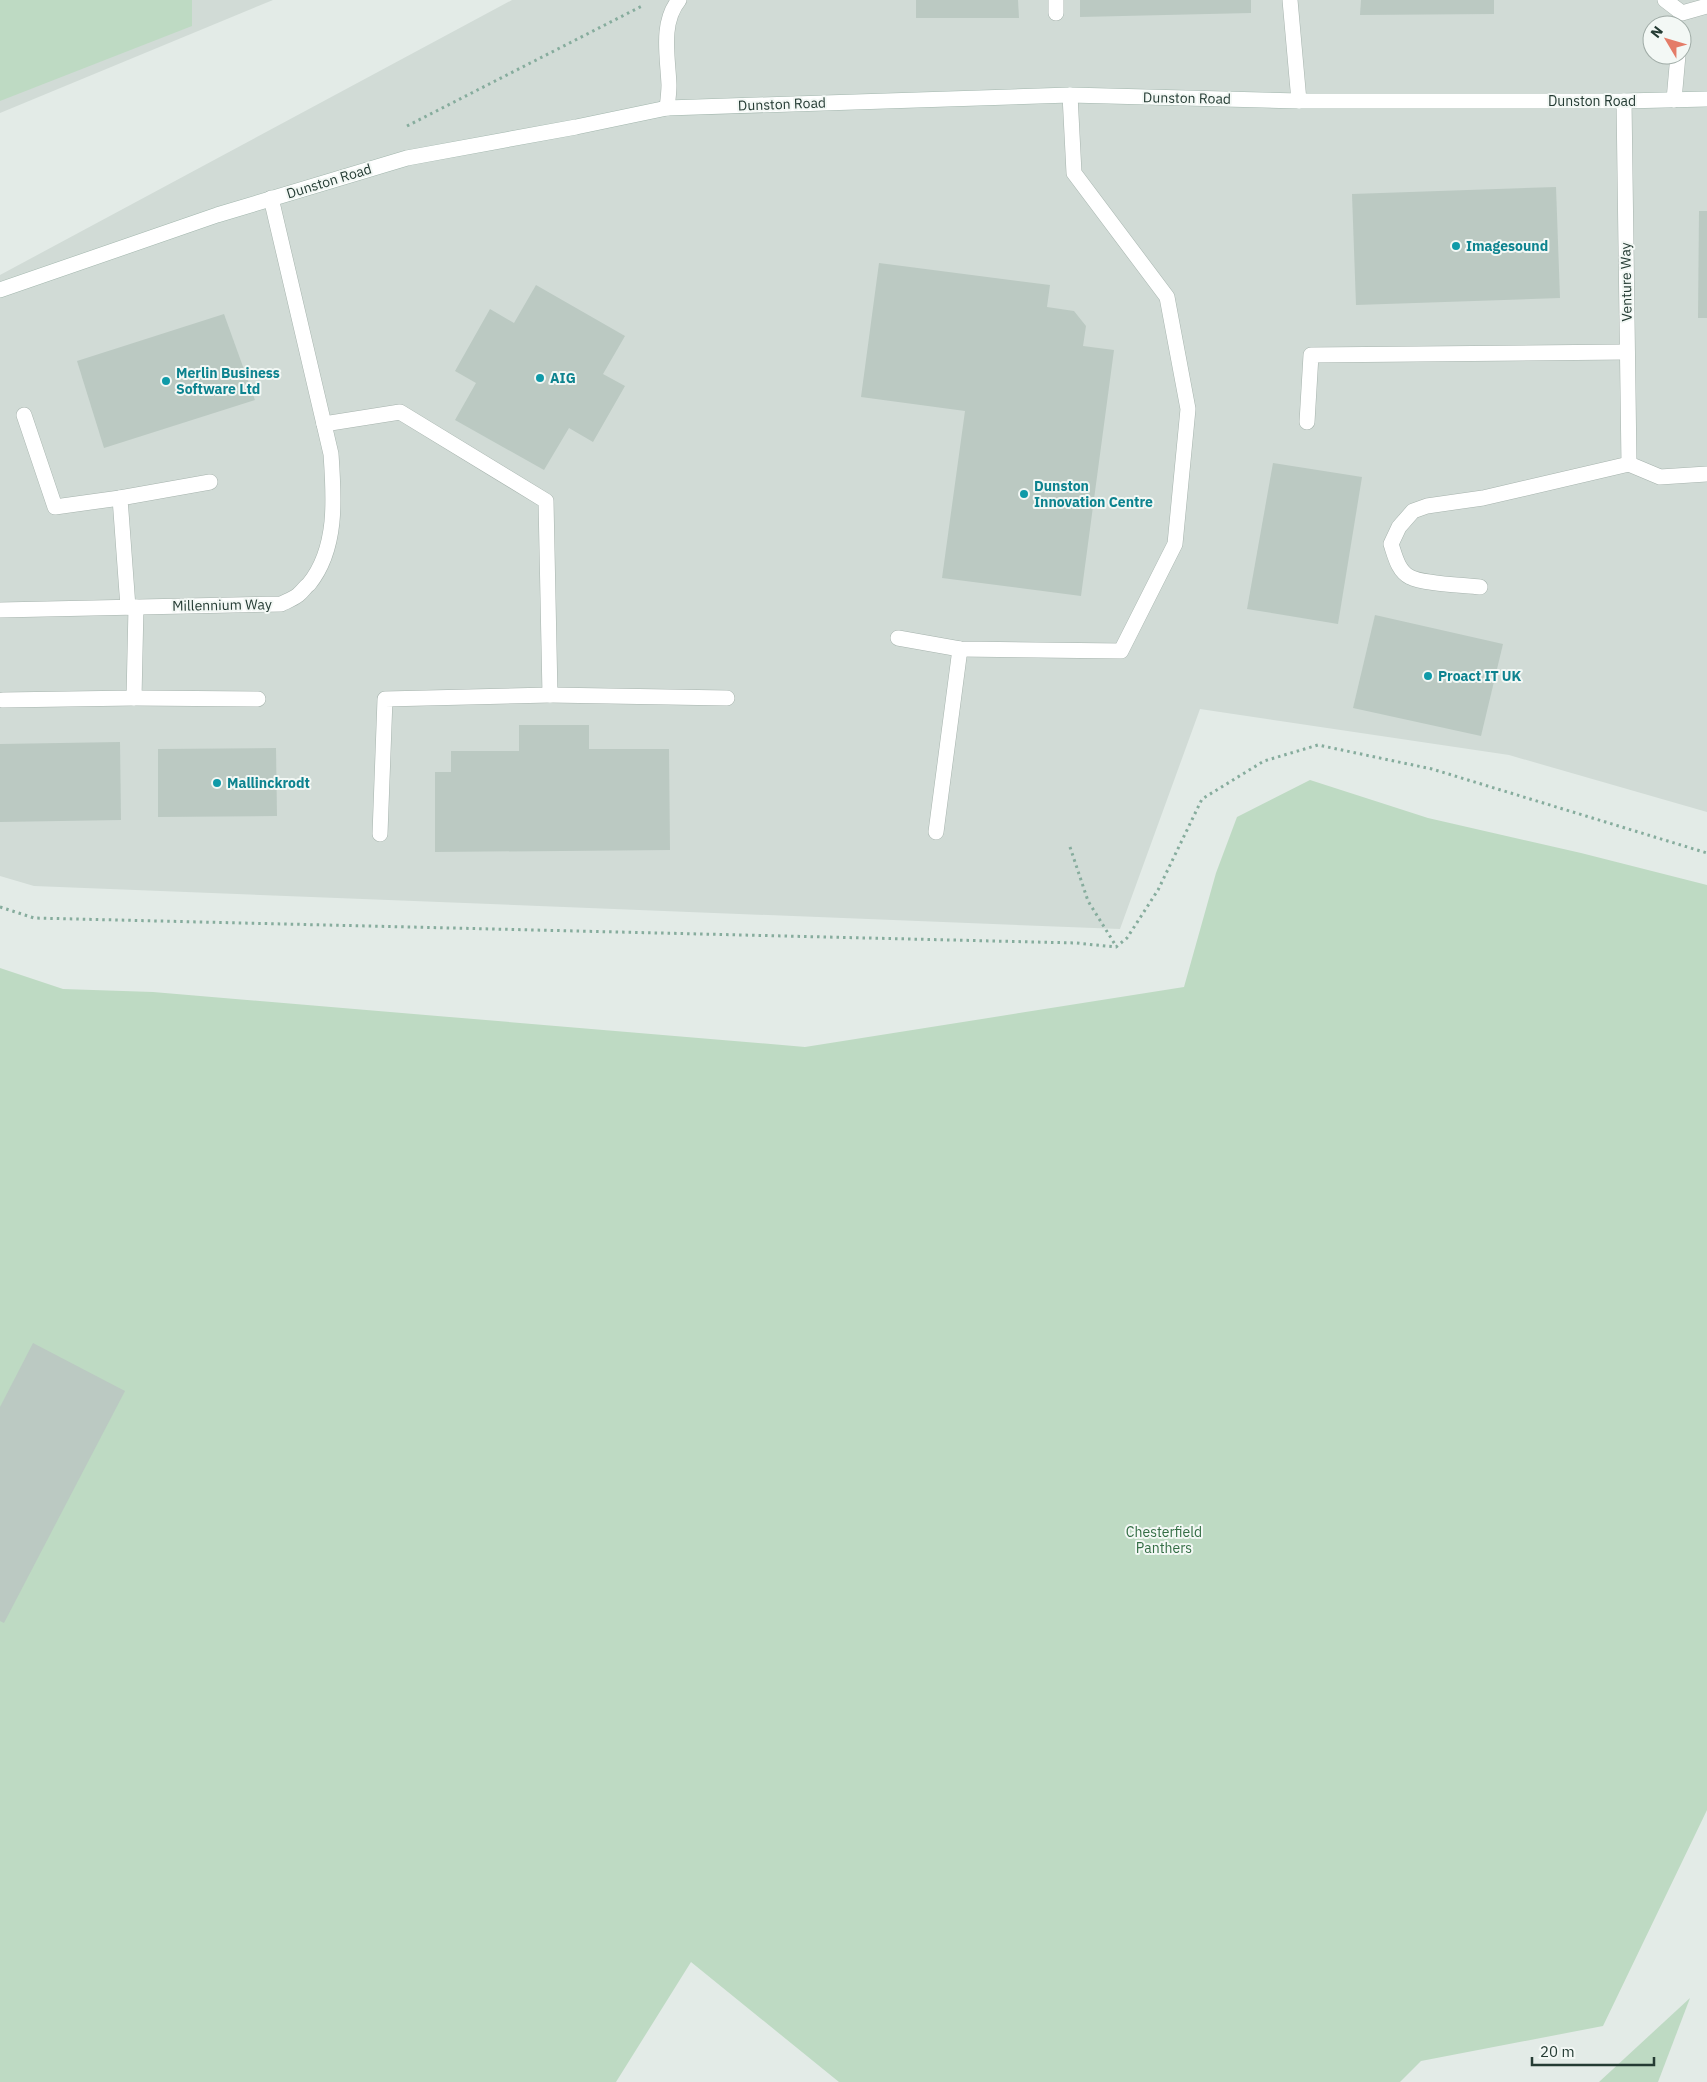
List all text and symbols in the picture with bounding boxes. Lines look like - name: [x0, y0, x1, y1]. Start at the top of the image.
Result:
- north arrow: [1642, 15, 1692, 65]
- text: N: [1647, 22, 1667, 42]
- street label: Dunston Road: [1143, 88, 1231, 108]
- street label: Dunston Road: [1548, 92, 1636, 110]
- street label: Dunston Road: [738, 93, 826, 115]
- street label: Dunston Road: [284, 160, 374, 202]
- place label: Imagesound: [1466, 237, 1548, 255]
- marker: Imagesound: [1450, 240, 1462, 252]
- street label: Venture Way: [1616, 242, 1636, 322]
- place label: Merlin Business Software Ltd: [176, 364, 280, 398]
- place label: AIG: [550, 369, 576, 387]
- marker: AIG: [534, 372, 546, 384]
- marker: Merlin Business Software Ltd: [160, 375, 172, 387]
- place label: Dunston Innovation Centre: [1034, 477, 1153, 511]
- marker: Dunston Innovation Centre: [1018, 488, 1030, 500]
- street label: Millennium Way: [172, 595, 272, 615]
- place label: Proact IT UK: [1438, 667, 1522, 685]
- marker: Proact IT UK: [1422, 670, 1434, 682]
- place label: Mallinckrodt: [227, 774, 310, 792]
- marker: Mallinckrodt: [211, 777, 223, 789]
- park label: Chesterfield Panthers: [1126, 1523, 1202, 1557]
- scale bar: [1532, 2034, 1654, 2066]
- text: 20 m: [1540, 2042, 1575, 2061]

